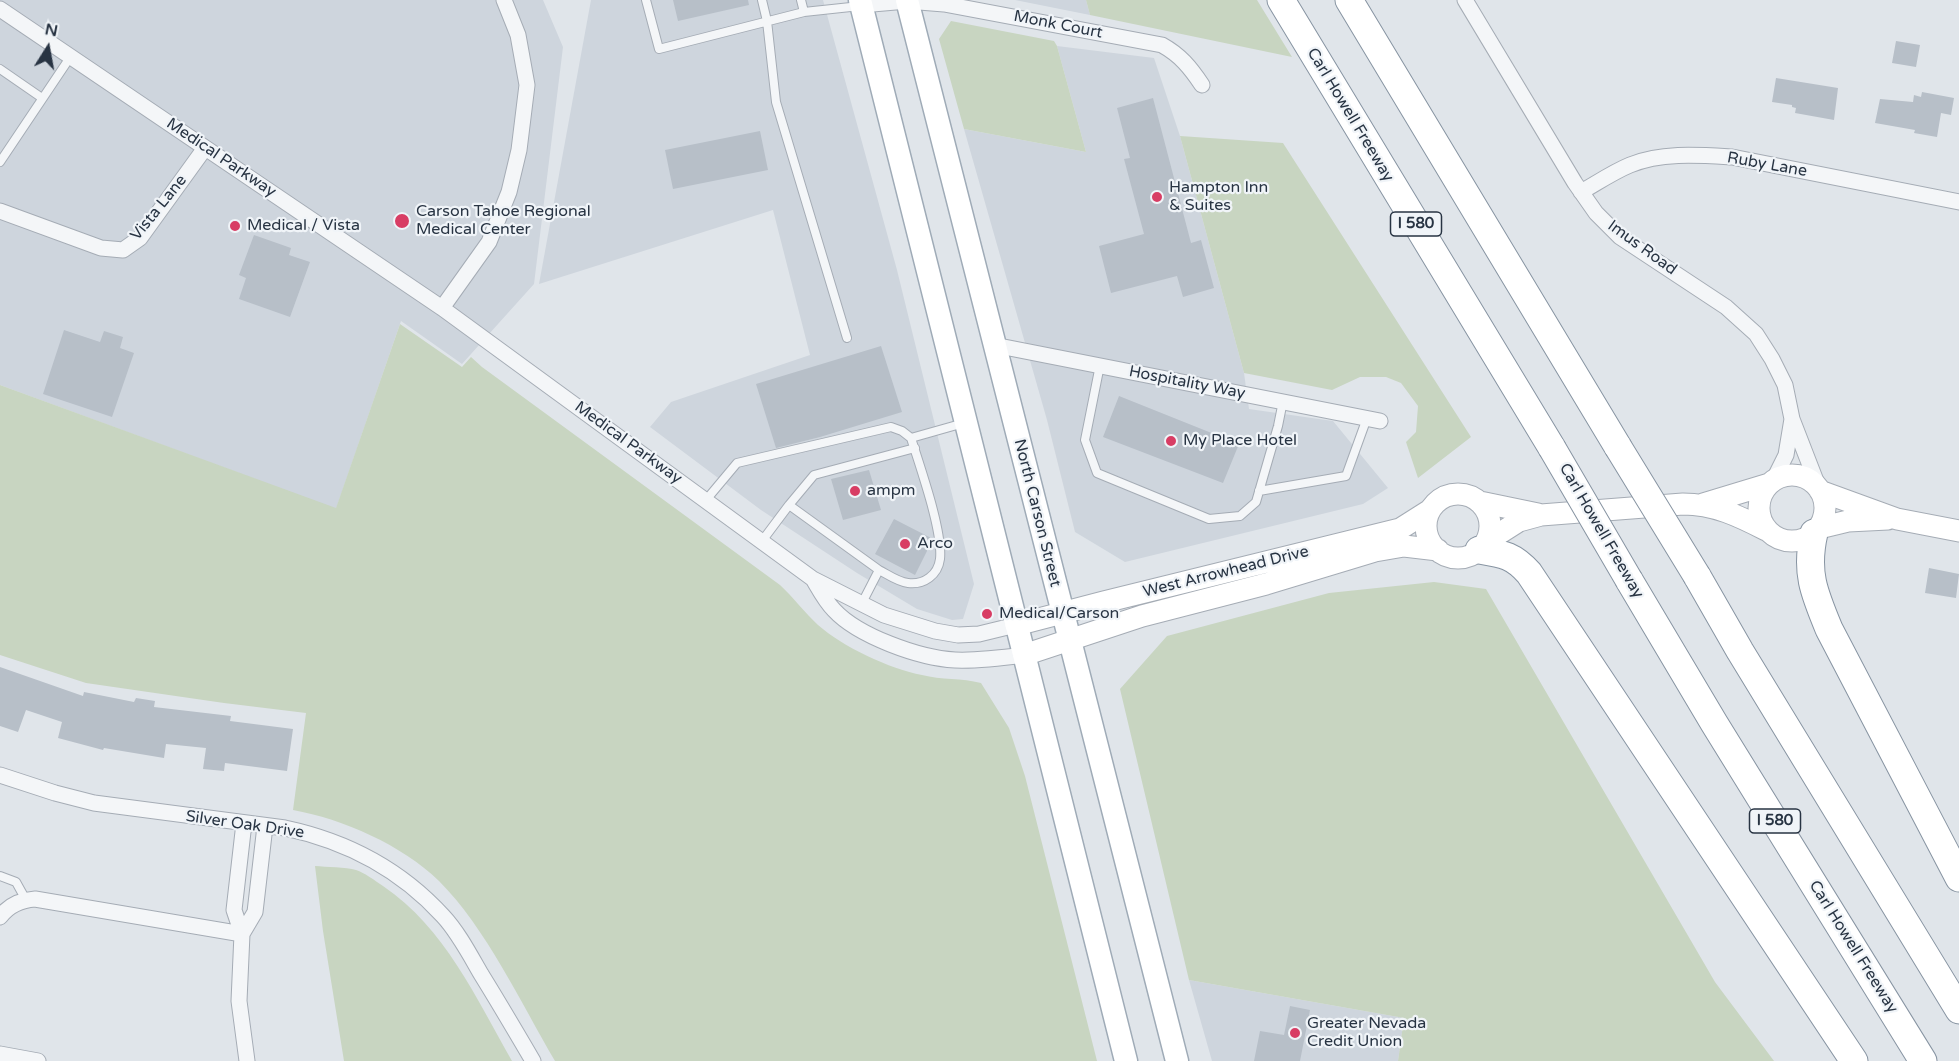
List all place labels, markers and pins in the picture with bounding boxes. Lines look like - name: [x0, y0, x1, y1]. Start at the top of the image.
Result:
- place label: Hampton Inn & Suites: [1169, 178, 1268, 216]
- marker: Hampton Inn & Suites: [1150, 190, 1164, 204]
- place label: Carson Tahoe Regional Medical Center: [416, 202, 591, 240]
- marker: Carson Tahoe Regional Medical Center: [393, 212, 411, 230]
- place label: Medical / Vista: [247, 216, 360, 236]
- marker: Medical / Vista: [228, 219, 242, 233]
- place label: My Place Hotel: [1183, 431, 1297, 451]
- marker: My Place Hotel: [1164, 434, 1178, 448]
- place label: ampm: [867, 481, 915, 501]
- marker: ampm: [848, 484, 862, 498]
- place label: Arco: [917, 534, 953, 554]
- marker: Arco: [898, 537, 912, 551]
- place label: Medical/Carson: [999, 604, 1119, 624]
- marker: Medical/Carson: [980, 607, 994, 621]
- place label: Greater Nevada Credit Union: [1307, 1014, 1426, 1052]
- marker: Greater Nevada Credit Union: [1288, 1026, 1302, 1040]

